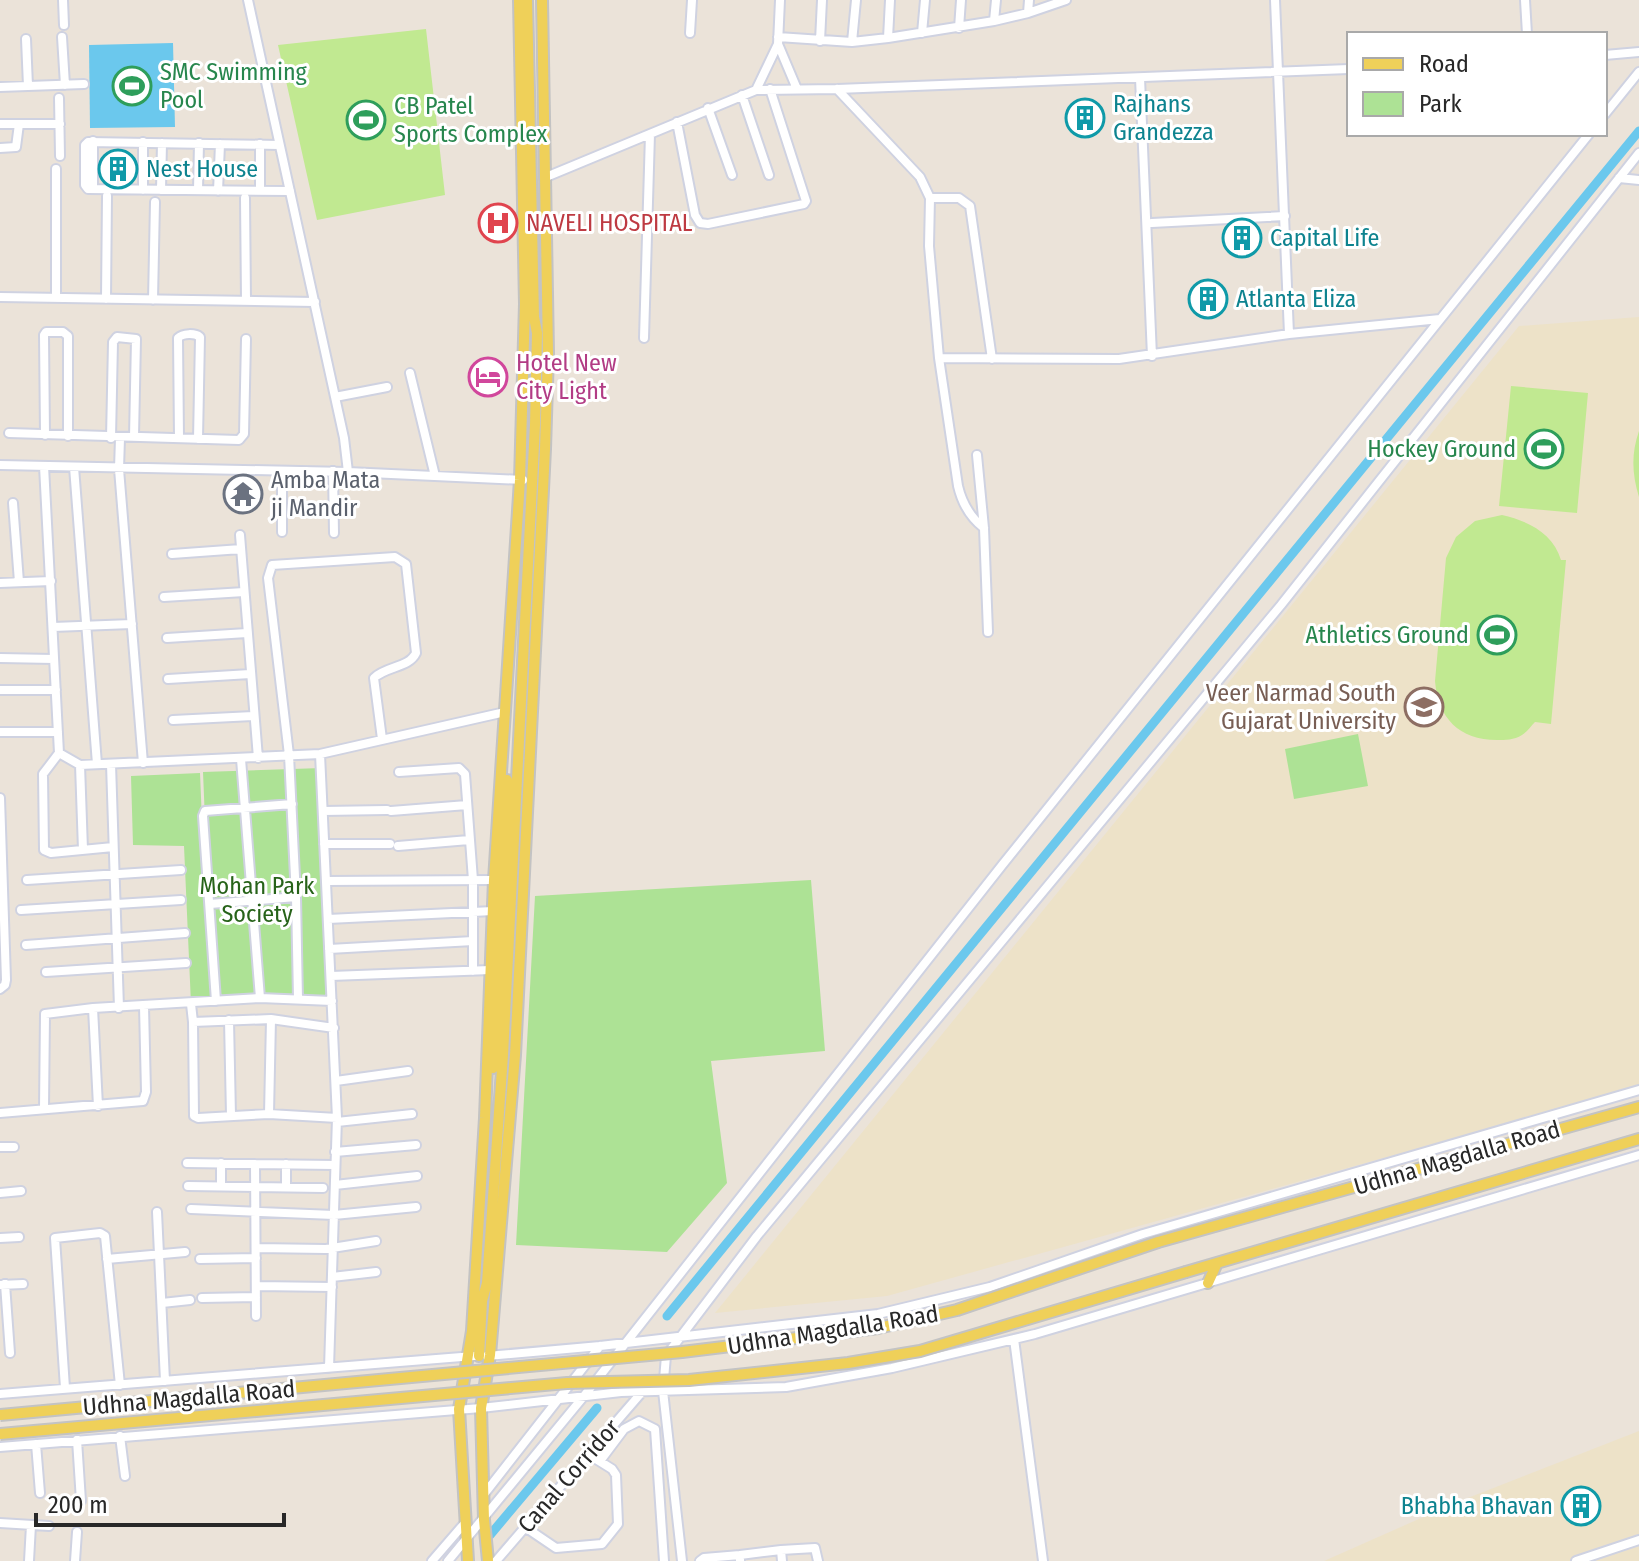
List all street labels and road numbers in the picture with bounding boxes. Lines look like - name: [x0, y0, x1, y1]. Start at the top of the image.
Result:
- street label: Udhna Magdalla Road: [1351, 1115, 1563, 1201]
- street label: Udhna Magdalla Road: [725, 1299, 941, 1361]
- street label: Udhna Magdalla Road: [82, 1375, 296, 1421]
- street label: Canal Corridor: [512, 1413, 626, 1538]

